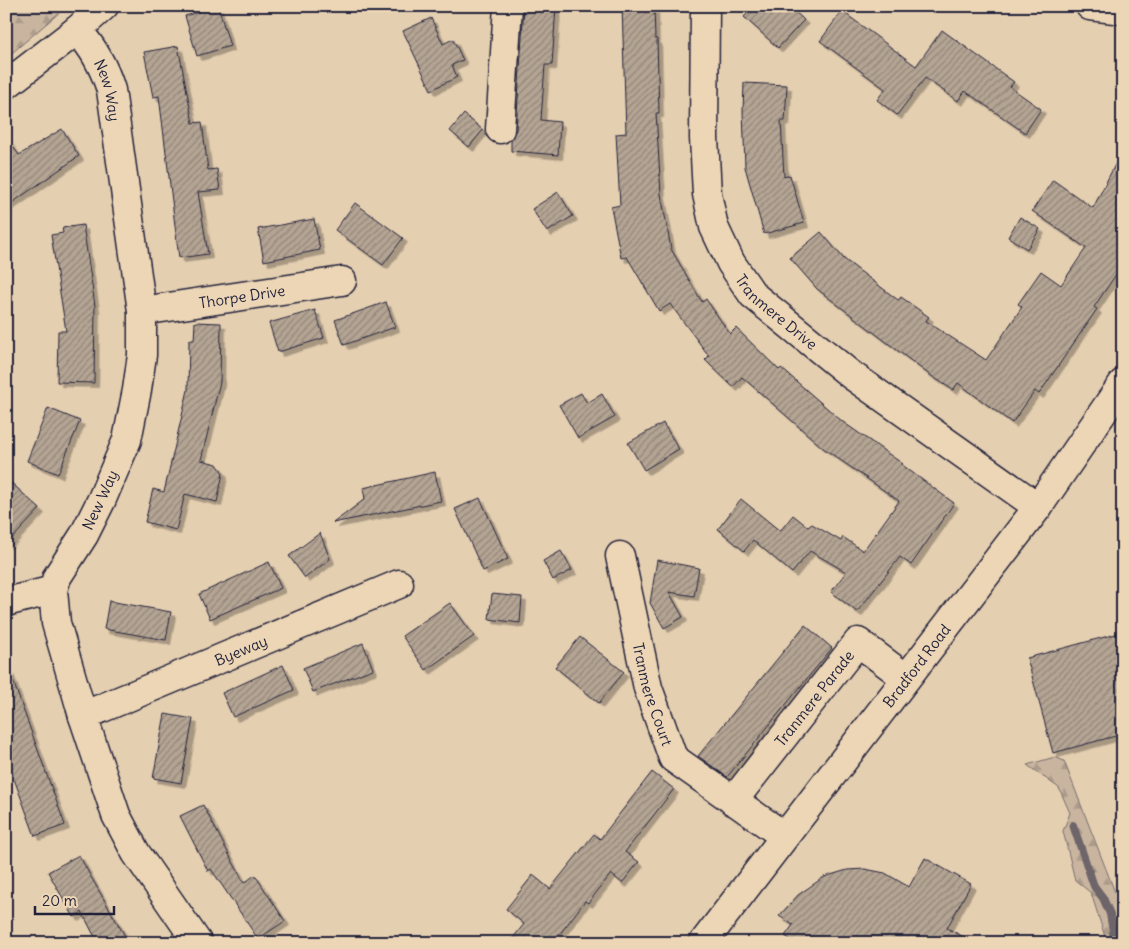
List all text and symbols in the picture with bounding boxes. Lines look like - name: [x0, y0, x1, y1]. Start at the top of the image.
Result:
- street label: New Way: [90, 56, 125, 122]
- street label: Tranmere Drive: [732, 270, 822, 353]
- street label: Thorpe Drive: [198, 280, 286, 312]
- street label: New Way: [78, 467, 122, 533]
- street label: Bradford Road: [878, 620, 954, 711]
- street label: Byeway: [212, 631, 270, 670]
- street label: Tranmere Court: [629, 641, 677, 748]
- street label: Tranmere Parade: [770, 646, 858, 750]
- scale bar: [35, 884, 114, 916]
- text: 20 m: [42, 891, 77, 910]

